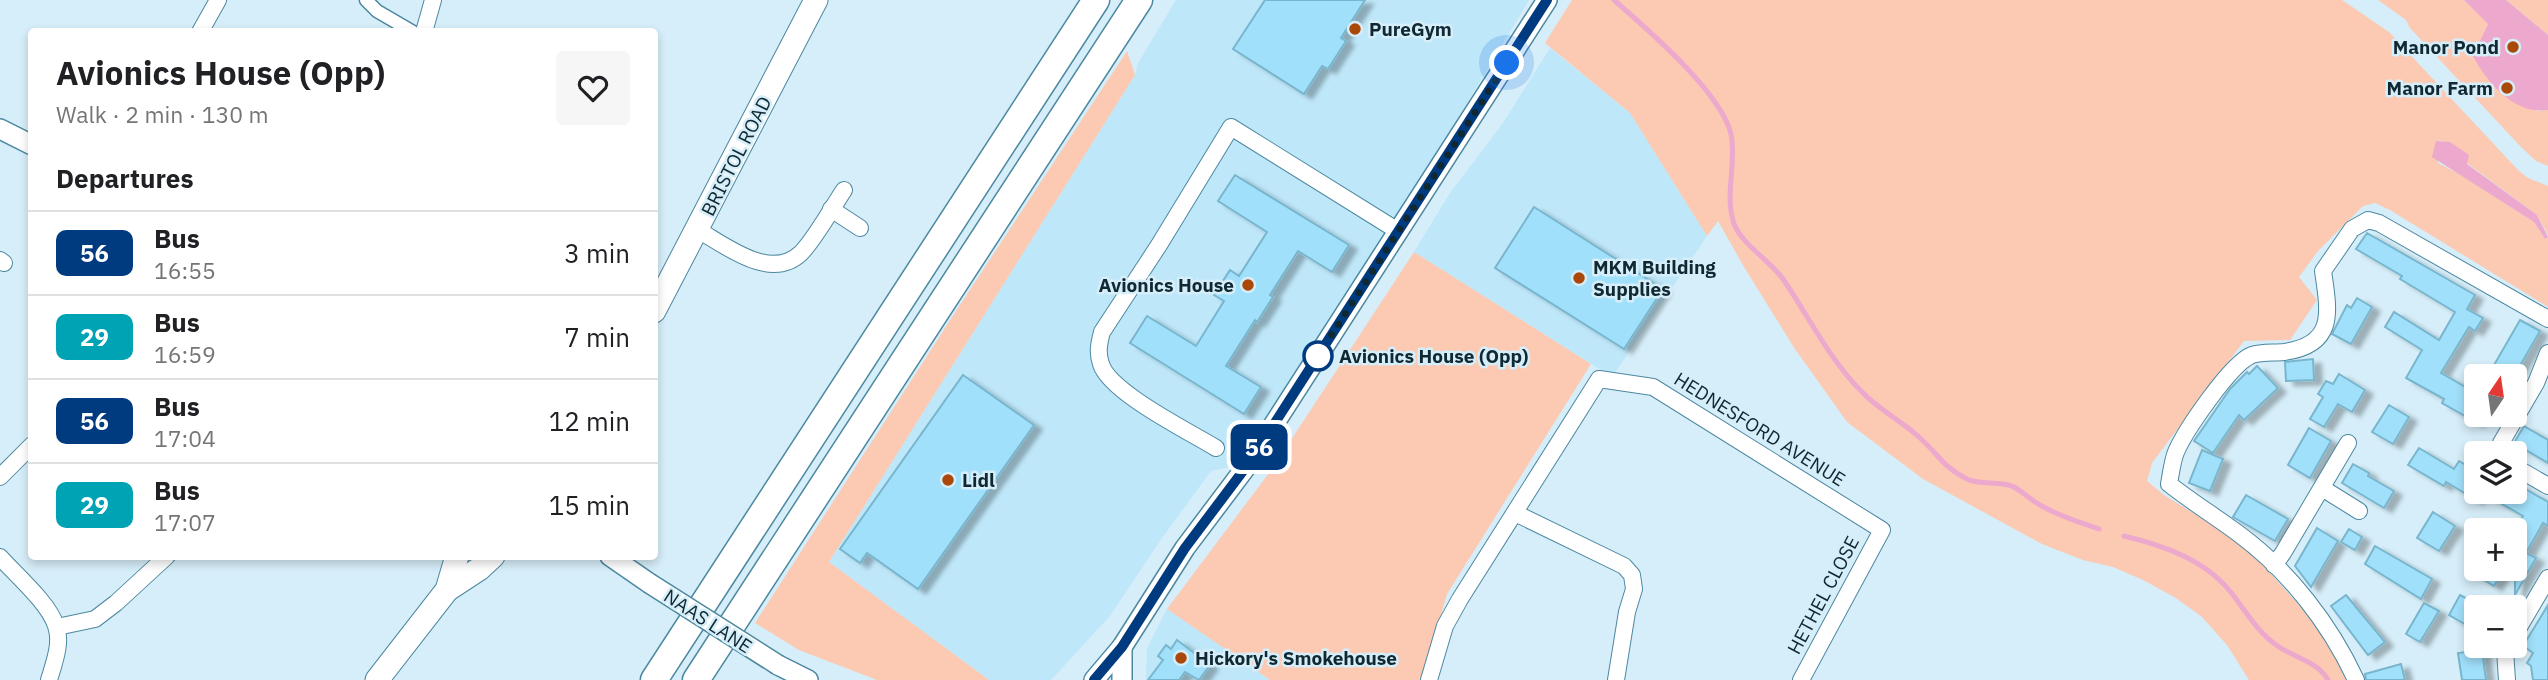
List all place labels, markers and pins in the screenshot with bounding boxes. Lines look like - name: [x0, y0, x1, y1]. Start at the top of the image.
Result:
- place label: PureGym: [1369, 17, 1452, 41]
- marker: PureGym: [1347, 21, 1363, 37]
- place label: Manor Pond: [2393, 35, 2499, 59]
- marker: Manor Pond: [2505, 39, 2521, 55]
- place label: Manor Farm: [2387, 76, 2493, 100]
- marker: Manor Farm: [2499, 80, 2515, 96]
- place label: MKM Building Supplies: [1593, 255, 1716, 301]
- marker: MKM Building Supplies: [1571, 270, 1587, 286]
- place label: Avionics House: [1098, 273, 1234, 297]
- marker: Avionics House: [1240, 277, 1256, 293]
- marker: Avionics House (Opp): [1303, 341, 1333, 371]
- place label: Avionics House (Opp): [1339, 344, 1529, 368]
- place label: Lidl: [962, 468, 995, 492]
- marker: Lidl: [940, 472, 956, 488]
- place label: Hickory's Smokehouse: [1195, 646, 1397, 670]
- marker: Hickory's Smokehouse: [1173, 650, 1189, 666]

